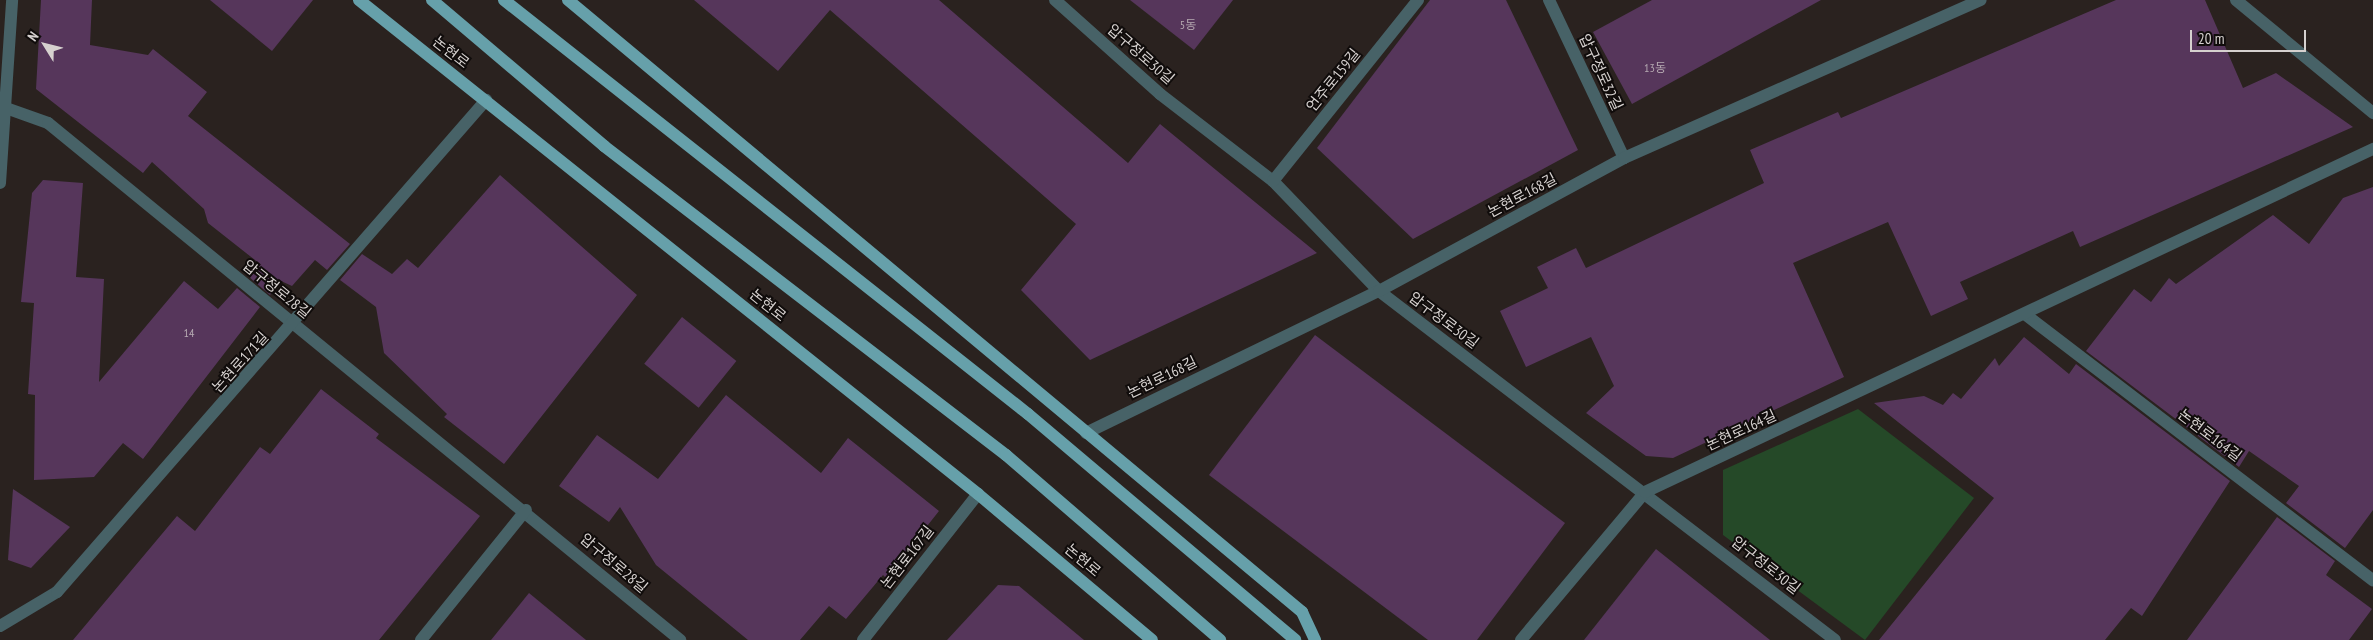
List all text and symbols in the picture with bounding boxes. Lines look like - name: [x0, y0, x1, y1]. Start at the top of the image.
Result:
- house number: 5동: [1180, 18, 1196, 32]
- north arrow: [20, 20, 70, 70]
- street label: 압구정로30길: [1104, 20, 1178, 88]
- scale bar: [2193, 20, 2309, 52]
- text: N: [23, 28, 42, 45]
- text: 20 m: [2198, 29, 2224, 48]
- street label: 압구정로32길: [1575, 31, 1627, 113]
- street label: 논현로: [429, 32, 473, 72]
- street label: 언주로159길: [1302, 45, 1364, 115]
- house number: 13동: [1644, 61, 1666, 75]
- street label: 논현로168길: [1484, 169, 1560, 221]
- street label: 압구정로28길: [239, 256, 315, 322]
- street label: 논현로: [746, 285, 790, 325]
- street label: 압구정로30길: [1406, 288, 1482, 352]
- house number: 14: [184, 326, 194, 340]
- street label: 논현로171길: [208, 328, 272, 396]
- street label: 논현로168길: [1124, 352, 1200, 402]
- street label: 논현로164길: [2174, 405, 2246, 465]
- street label: 논현로164길: [1703, 406, 1779, 454]
- street label: 논현로167길: [877, 522, 937, 592]
- street label: 압구정로28길: [577, 530, 651, 596]
- street label: 압구정로30길: [1728, 533, 1804, 597]
- street label: 논현로: [1061, 540, 1105, 580]

